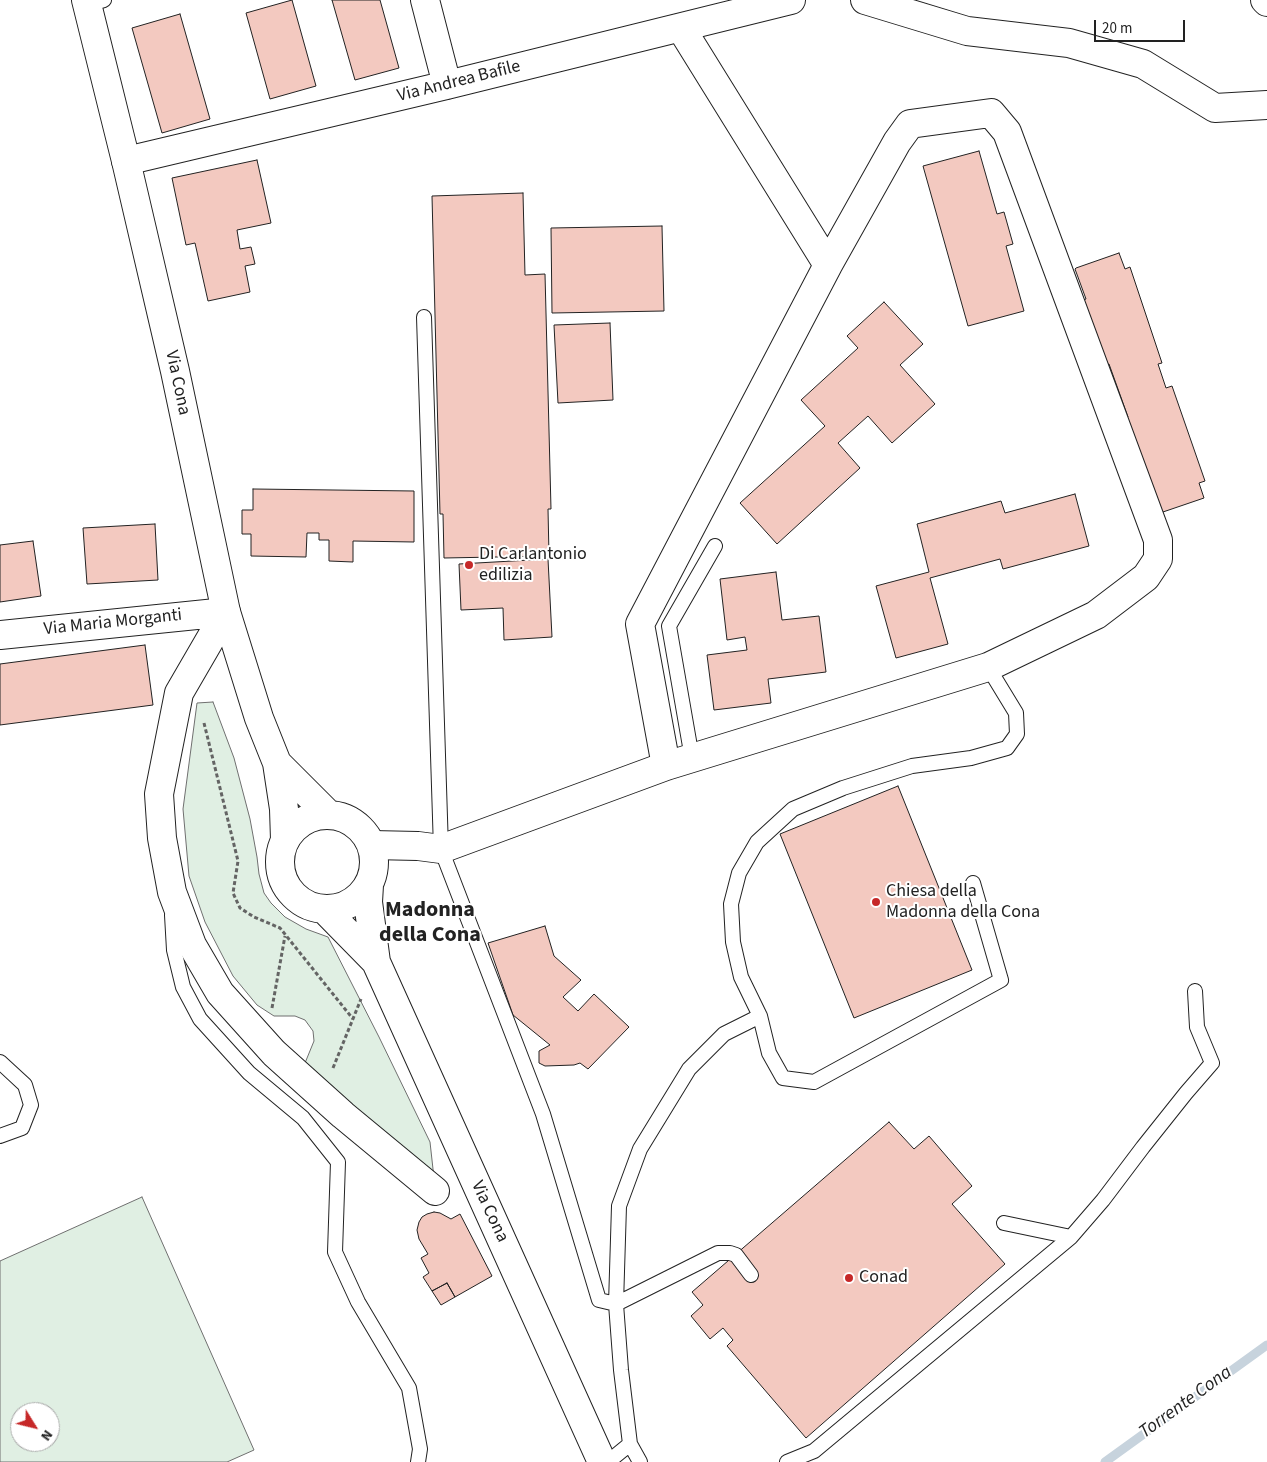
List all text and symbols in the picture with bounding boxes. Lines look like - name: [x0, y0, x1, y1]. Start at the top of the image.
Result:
- scale bar: [1097, 10, 1188, 42]
- text: 20 m: [1102, 18, 1132, 39]
- street label: Via Andrea Bafile: [395, 56, 523, 108]
- street label: Via Cona: [160, 349, 194, 417]
- place label: Di Carlantonio edilizia: [479, 544, 587, 586]
- marker: Di Carlantonio edilizia: [463, 559, 475, 571]
- street label: Via Maria Morganti: [43, 605, 183, 641]
- place label: Chiesa della Madonna della Cona: [886, 881, 1040, 924]
- marker: Chiesa della Madonna della Cona: [870, 896, 882, 908]
- district label: Madonna della Cona: [379, 898, 481, 949]
- street label: Via Cona: [465, 1178, 513, 1246]
- place label: Conad: [859, 1267, 908, 1289]
- marker: Conad: [843, 1272, 855, 1284]
- water label: Torrente Cona: [1135, 1362, 1237, 1444]
- north arrow: [10, 1402, 60, 1452]
- text: N: [35, 1426, 57, 1445]

